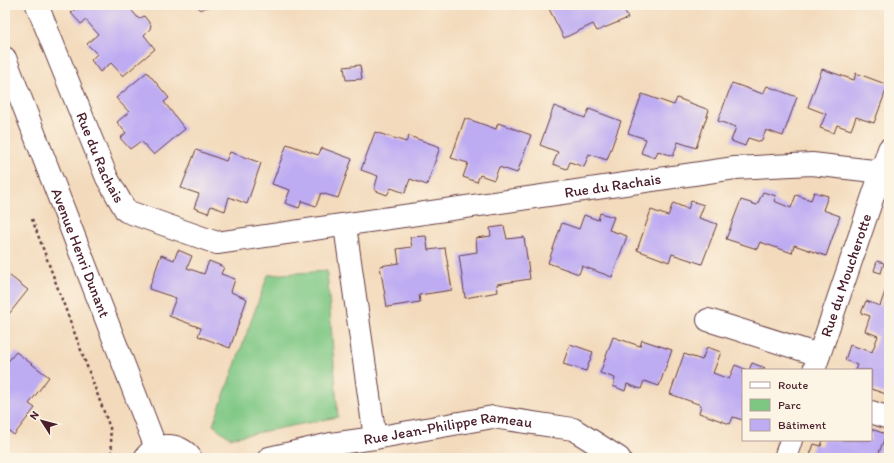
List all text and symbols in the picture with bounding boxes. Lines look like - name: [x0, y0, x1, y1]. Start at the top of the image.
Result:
- street label: Rue du Rachais: [72, 109, 128, 206]
- street label: Rue du Rachais: [563, 170, 663, 202]
- street label: Avenue Henri Dunant: [47, 186, 114, 321]
- street label: Rue du Moucherotte: [817, 211, 875, 339]
- legend: [742, 369, 872, 441]
- text: Route: [778, 378, 808, 392]
- text: Parc: [778, 398, 801, 412]
- north arrow: [22, 401, 62, 441]
- street label: Rue Jean-Philippe Rameau: [362, 408, 534, 448]
- text: N: [27, 409, 42, 422]
- text: Bâtiment: [778, 418, 827, 432]

